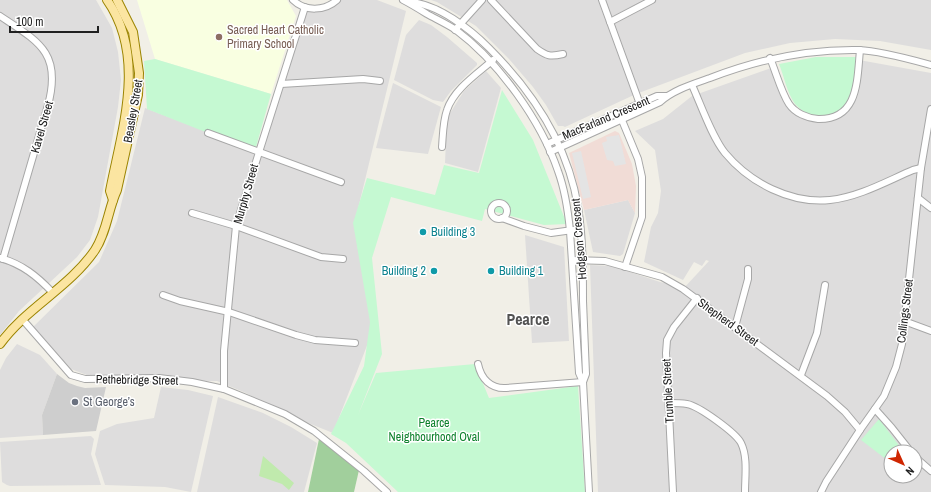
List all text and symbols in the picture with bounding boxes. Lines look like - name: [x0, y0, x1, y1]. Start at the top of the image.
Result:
- scale bar: [10, 8, 98, 34]
- text: 100 m: [16, 14, 43, 30]
- place label: Sacred Heart Catholic Primary School: [227, 22, 324, 52]
- marker: Sacred Heart Catholic Primary School: [214, 32, 224, 42]
- street label: Beasley Street: [120, 78, 146, 144]
- street label: MacFarland Crescent: [560, 92, 652, 144]
- street label: Kavel Street: [27, 99, 57, 155]
- street label: Murphy Street: [230, 162, 262, 226]
- street label: Hodgson Crescent: [567, 197, 591, 280]
- place label: Building 3: [431, 224, 475, 240]
- marker: Building 3: [418, 227, 428, 237]
- place label: Building 2: [382, 263, 426, 279]
- place label: Building 1: [499, 263, 544, 279]
- marker: Building 2: [429, 266, 439, 276]
- marker: Building 1: [486, 266, 496, 276]
- street label: Collings Street: [893, 278, 917, 344]
- street label: Shepherd Street: [694, 294, 762, 350]
- district label: Pearce: [506, 308, 550, 330]
- street label: Trumble Street: [658, 358, 678, 424]
- street label: Pethebridge Street: [96, 371, 179, 389]
- place label: St George’s: [83, 394, 135, 410]
- marker: St George’s: [70, 397, 80, 407]
- park label: Pearce Neighbourhood Oval: [389, 415, 479, 445]
- north arrow: [883, 444, 923, 484]
- text: N: [903, 464, 917, 478]

